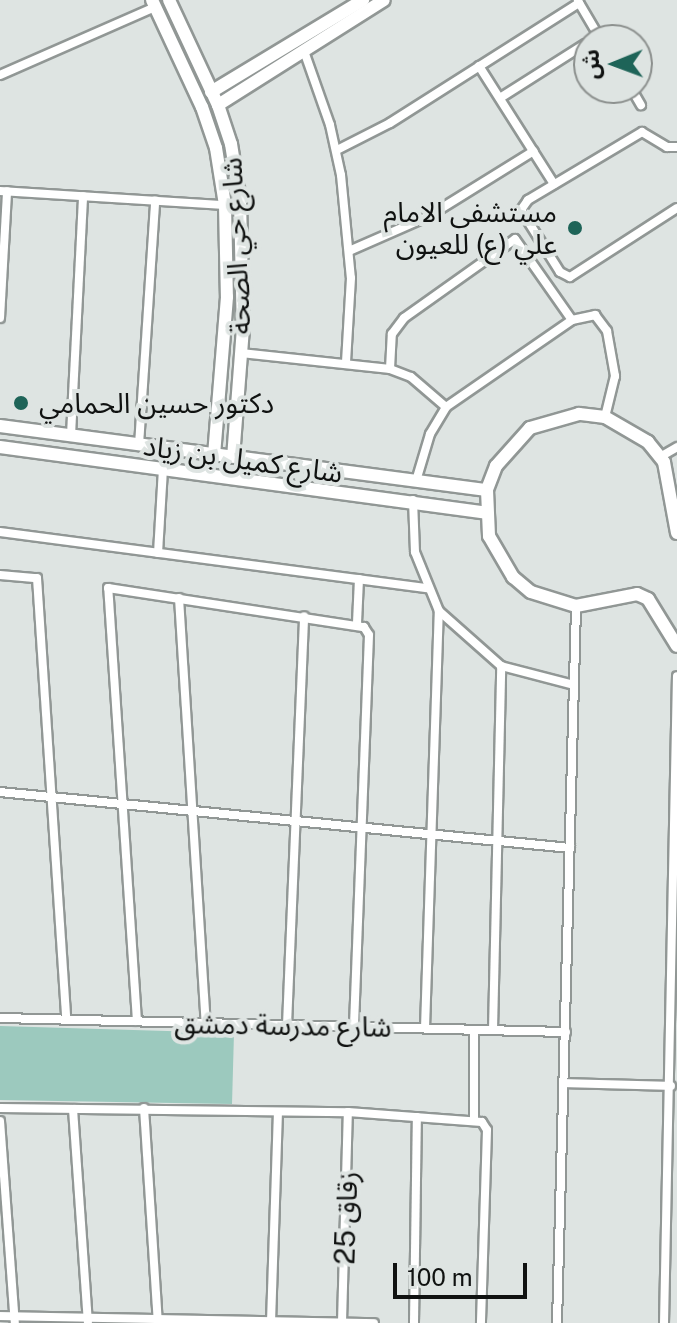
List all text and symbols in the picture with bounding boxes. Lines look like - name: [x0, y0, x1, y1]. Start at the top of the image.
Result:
- north arrow: [573, 24, 653, 104]
- text: ش: [578, 49, 604, 80]
- street label: شارع حي الصحة: [215, 157, 257, 335]
- place label: مستشفى الامام علي (ع) للعيون: [384, 195, 557, 261]
- marker: مستشفى الامام علي (ع) للعيون: [564, 217, 586, 239]
- place label: دكتور حسين الحمامي: [39, 386, 274, 420]
- marker: دكتور حسين الحمامي: [10, 392, 32, 414]
- street label: شارع كميل بن زياد: [141, 428, 345, 490]
- street label: شارع مدرسة دمشق: [174, 1006, 392, 1044]
- street label: زقاق 25: [328, 1171, 364, 1265]
- scale bar: [397, 1247, 531, 1297]
- text: 100 m: [407, 1263, 473, 1291]

